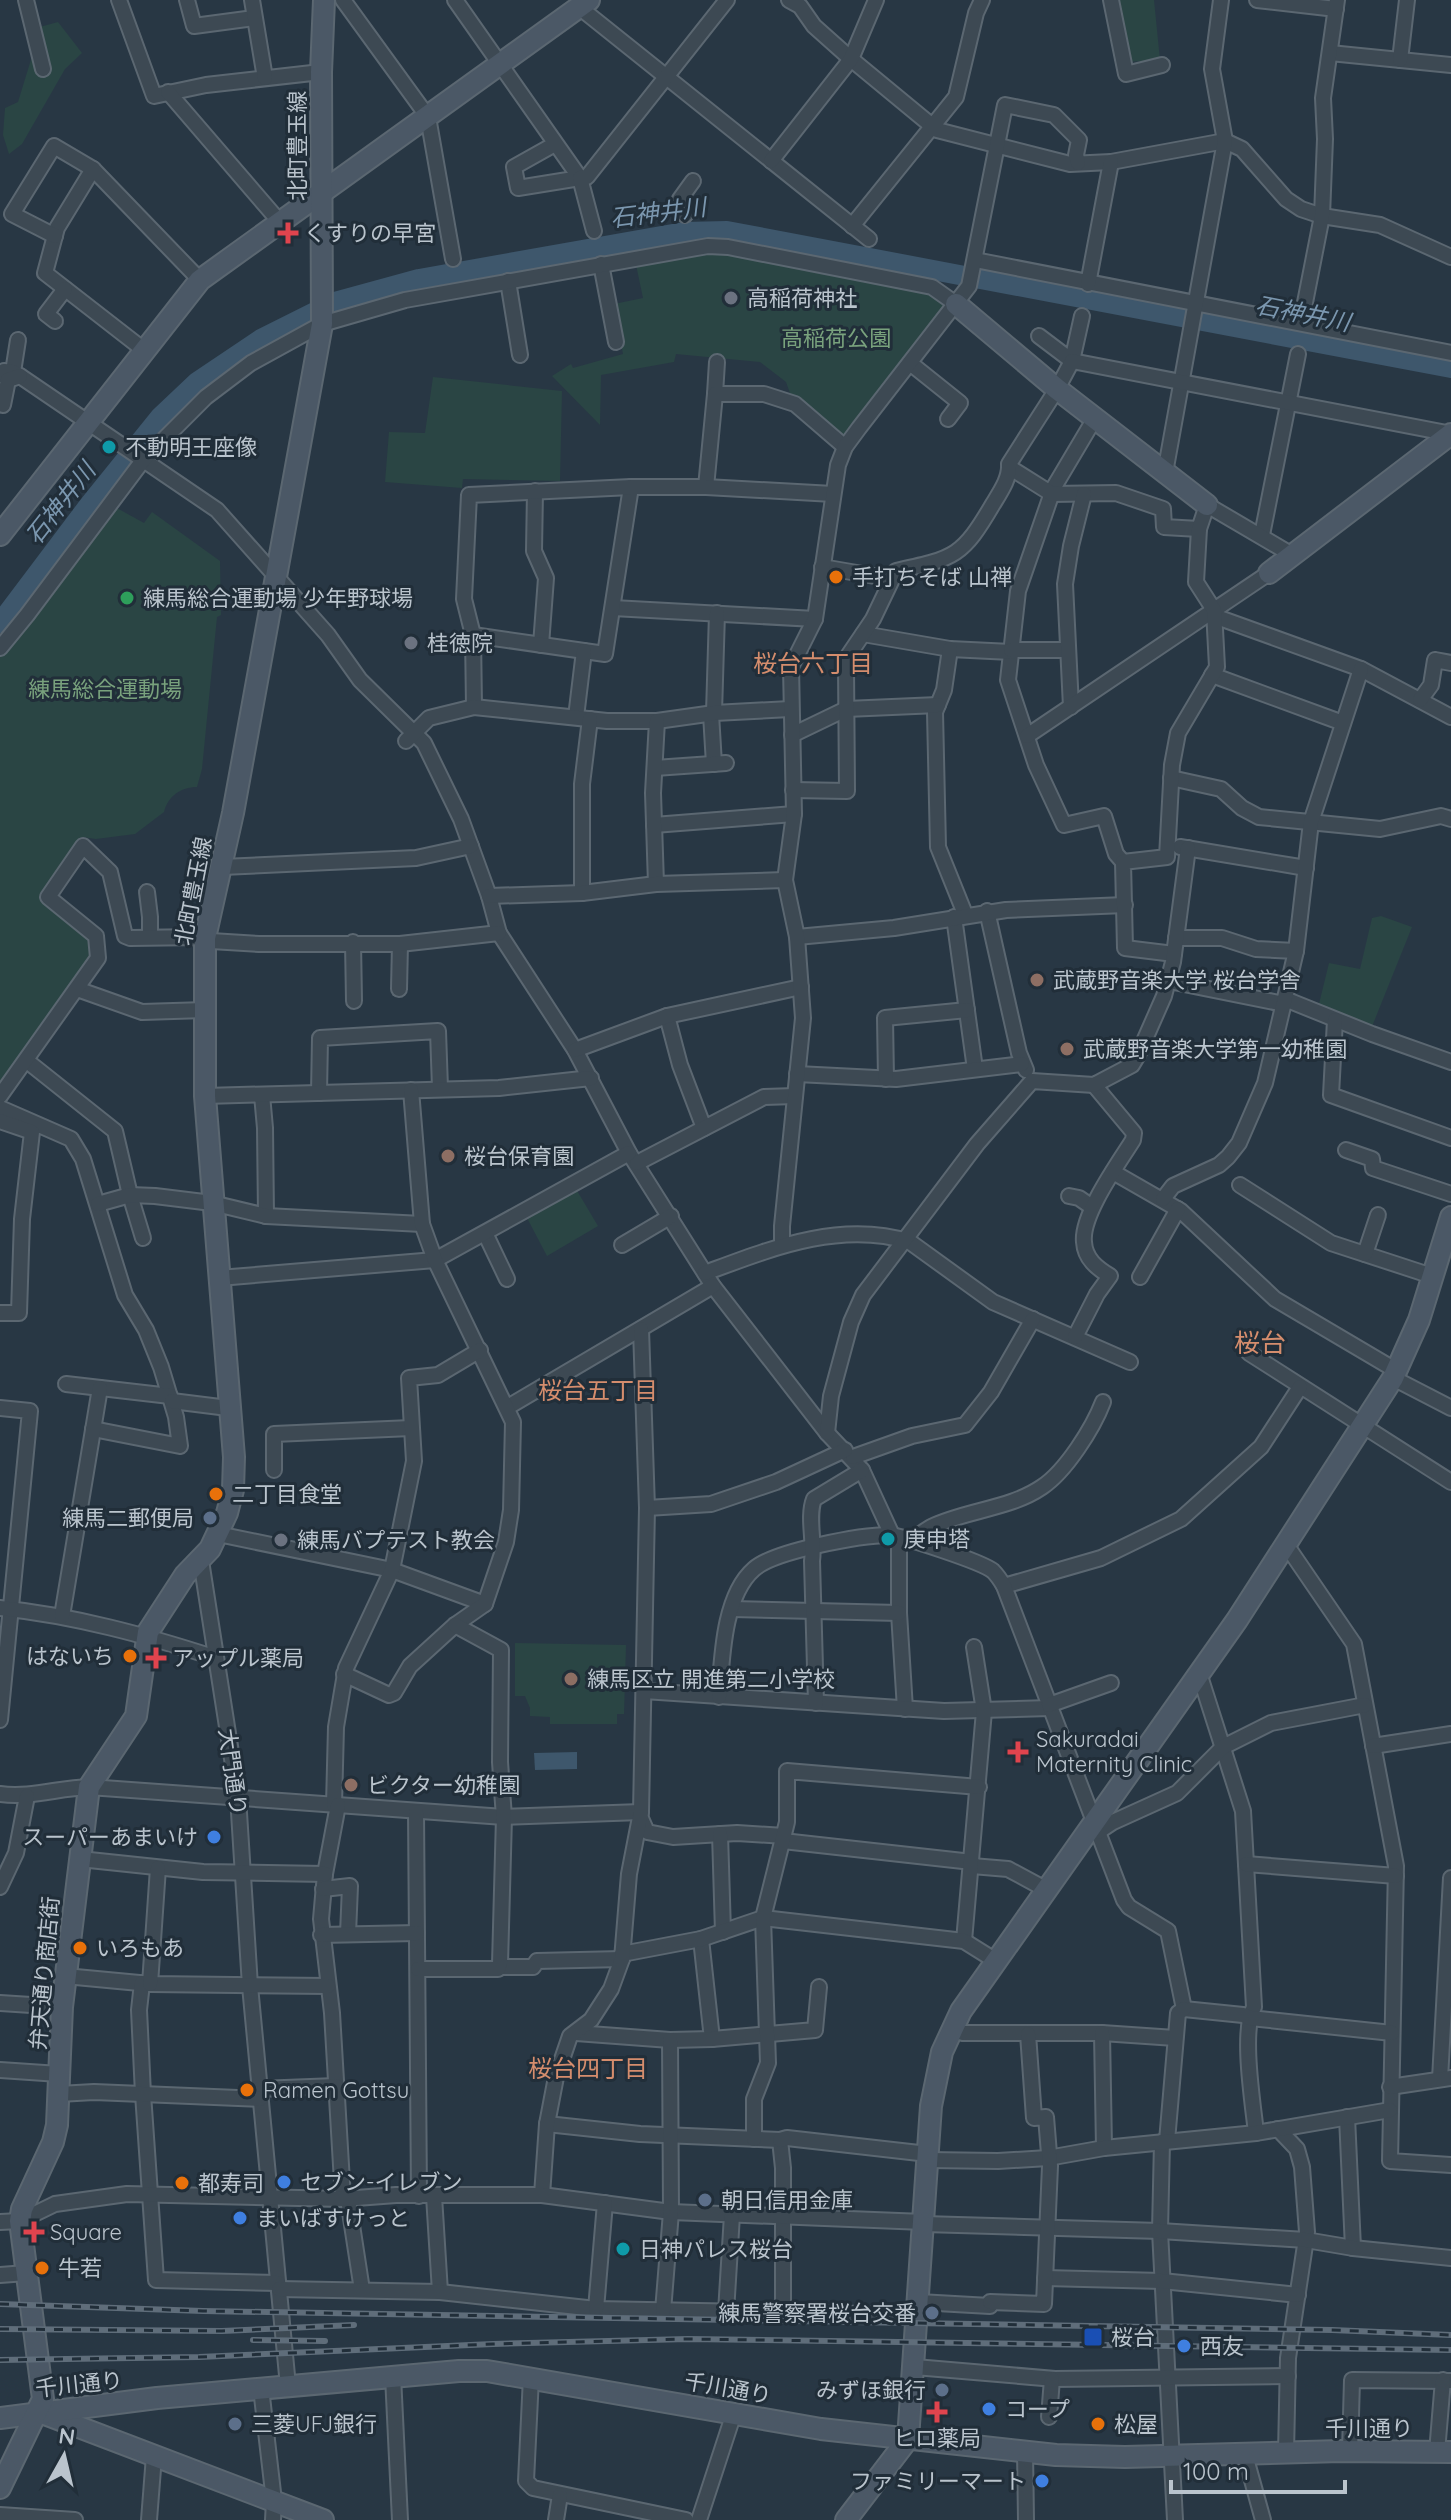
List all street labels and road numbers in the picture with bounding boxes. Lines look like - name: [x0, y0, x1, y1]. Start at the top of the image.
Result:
- street label: 北町豊玉線: [283, 91, 311, 201]
- street label: 北町豊玉線: [169, 834, 217, 948]
- street label: 大門通り: [213, 1726, 253, 1818]
- street label: 弁天通り商店街: [23, 1895, 65, 2051]
- street label: 千川通り: [34, 2365, 124, 2403]
- street label: 千川通り: [682, 2367, 774, 2409]
- street label: 千川通り: [1325, 2414, 1413, 2442]

